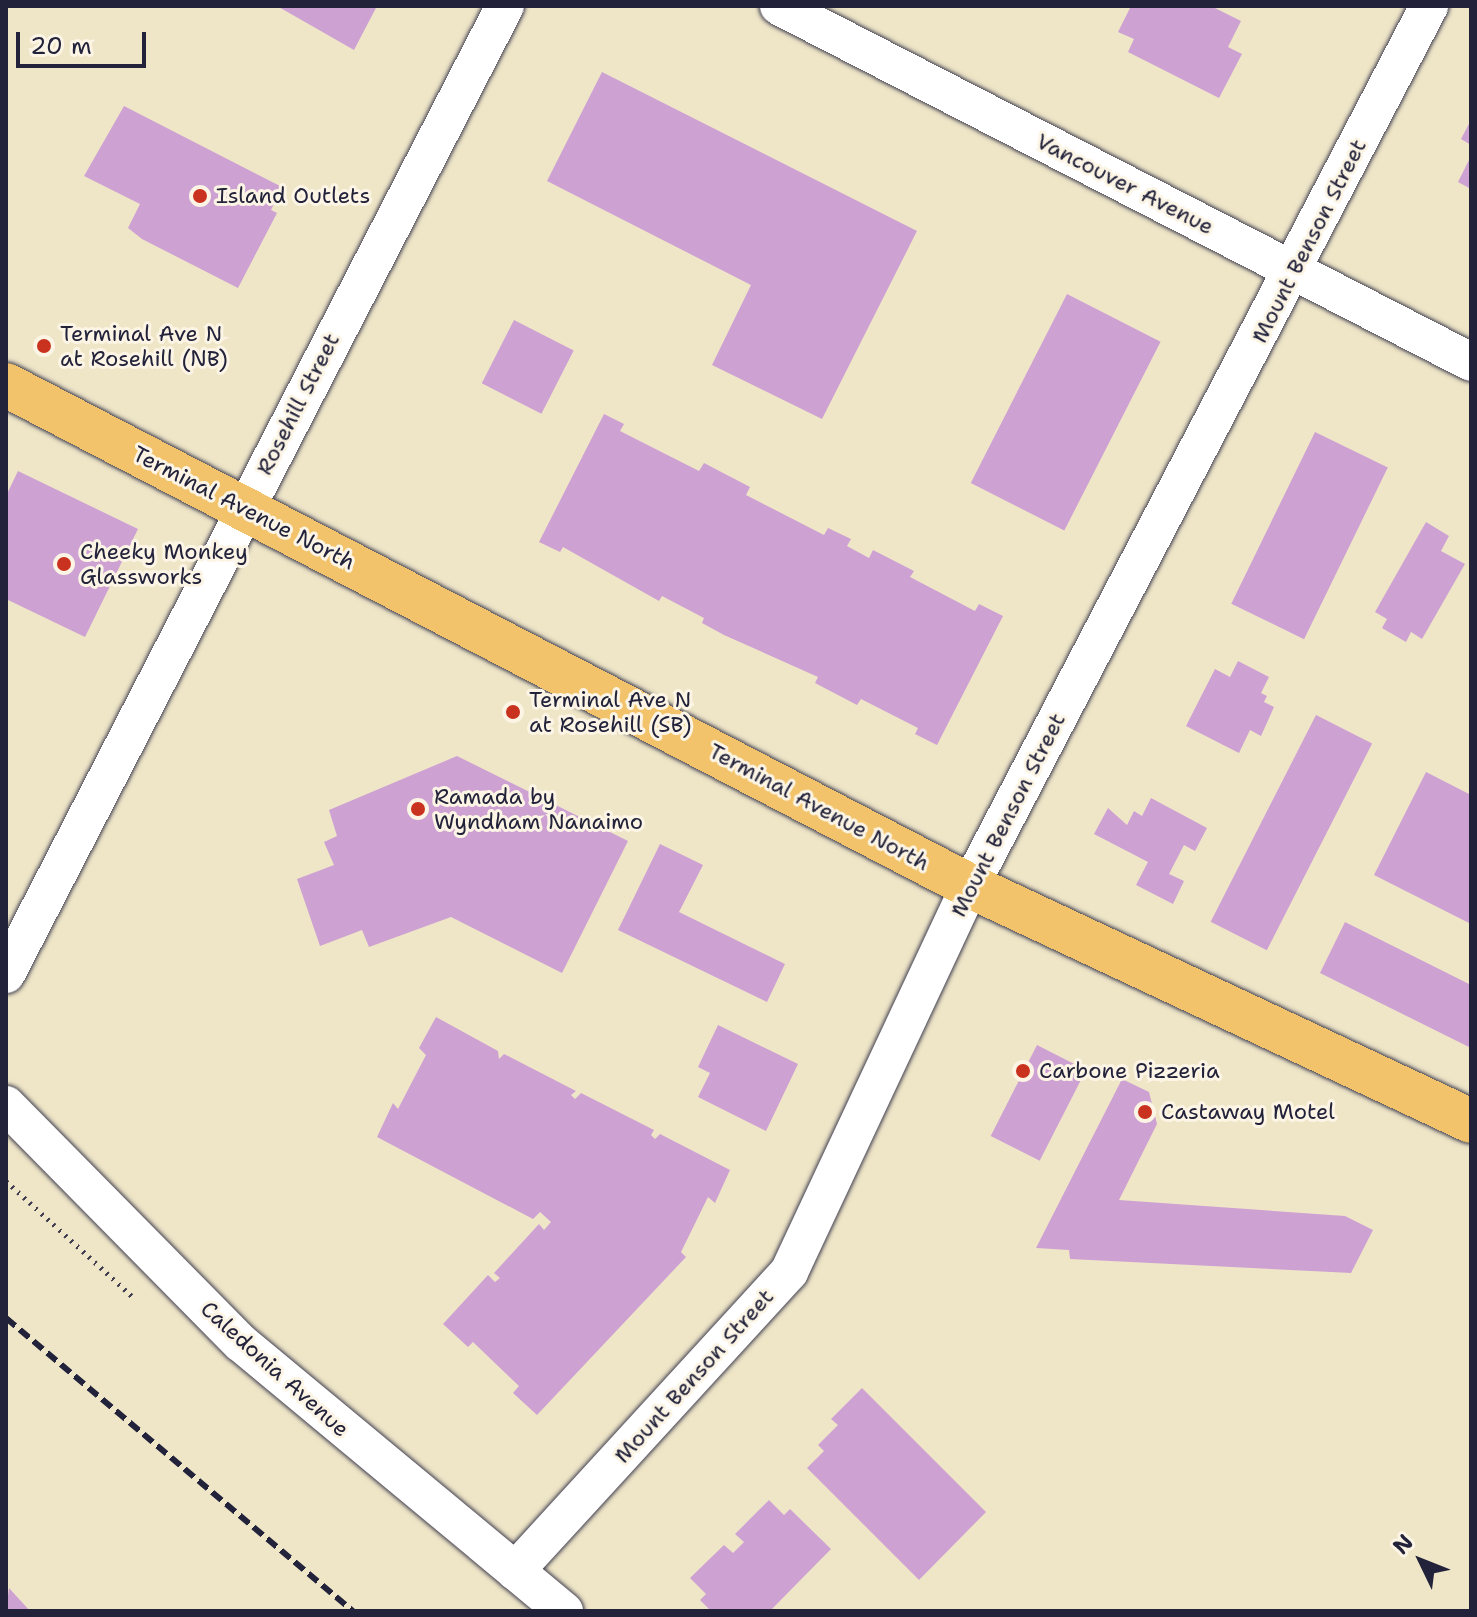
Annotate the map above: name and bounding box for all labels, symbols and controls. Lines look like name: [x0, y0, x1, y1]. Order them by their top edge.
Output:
scale bar: [20, 16, 150, 66]
text: 20 m: [30, 30, 92, 62]
street label: Vancouver Avenue: [1032, 128, 1218, 240]
street label: Mount Benson Street: [1246, 135, 1372, 347]
place label: Island Outlets: [216, 183, 370, 209]
marker: Island Outlets: [191, 187, 209, 205]
place label: Terminal Ave N at Rosehill (NB): [60, 320, 228, 372]
street label: Rosehill Street: [251, 329, 345, 479]
marker: Terminal Ave N at Rosehill (NB): [35, 337, 53, 355]
street label: Terminal Avenue North: [128, 440, 360, 576]
place label: Cheeky Monkey Glassworks: [80, 538, 248, 590]
marker: Cheeky Monkey Glassworks: [55, 555, 73, 573]
place label: Terminal Ave N at Rosehill (SB): [529, 686, 691, 738]
marker: Terminal Ave N at Rosehill (SB): [504, 703, 522, 721]
street label: Mount Benson Street: [945, 709, 1071, 921]
street label: Terminal Avenue North: [704, 738, 934, 876]
place label: Ramada by Wyndham Nanaimo: [434, 783, 643, 834]
marker: Ramada by Wyndham Nanaimo: [409, 800, 427, 818]
place label: Carbone Pizzeria: [1039, 1058, 1220, 1084]
marker: Carbone Pizzeria: [1014, 1062, 1032, 1080]
place label: Castaway Motel: [1161, 1099, 1335, 1125]
marker: Castaway Motel: [1136, 1103, 1154, 1121]
street label: Mount Benson Street: [609, 1284, 779, 1468]
street label: Caledonia Avenue: [195, 1296, 355, 1442]
north arrow: [1381, 1521, 1461, 1601]
text: N: [1387, 1528, 1420, 1561]

